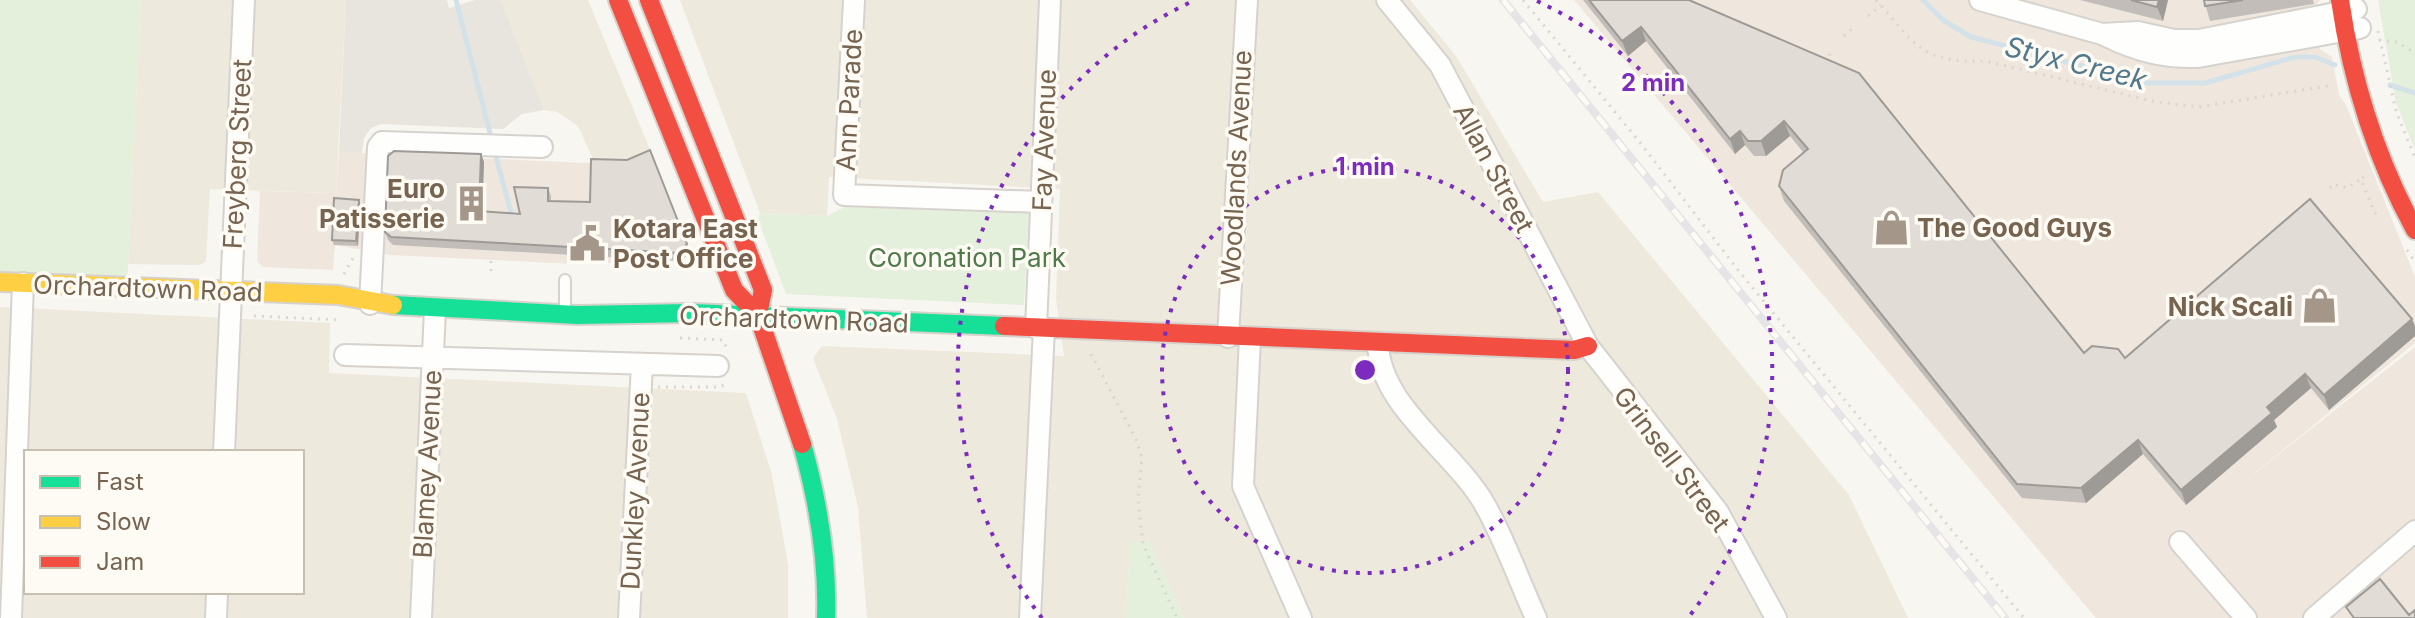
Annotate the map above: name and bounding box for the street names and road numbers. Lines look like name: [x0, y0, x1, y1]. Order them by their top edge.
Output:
street label: Ann Parade: [830, 28, 868, 172]
street label: Woodlands Avenue: [1214, 49, 1258, 287]
street label: Freyberg Street: [217, 58, 257, 250]
street label: Fay Avenue: [1026, 68, 1062, 212]
street label: Allan Street: [1447, 98, 1541, 238]
street label: Orchardtown Road: [33, 269, 263, 307]
street label: Orchardtown Road: [679, 300, 909, 338]
street label: Blamey Avenue: [407, 369, 447, 559]
street label: Grinsell Street: [1607, 380, 1737, 538]
street label: Dunkley Avenue: [614, 391, 656, 591]

